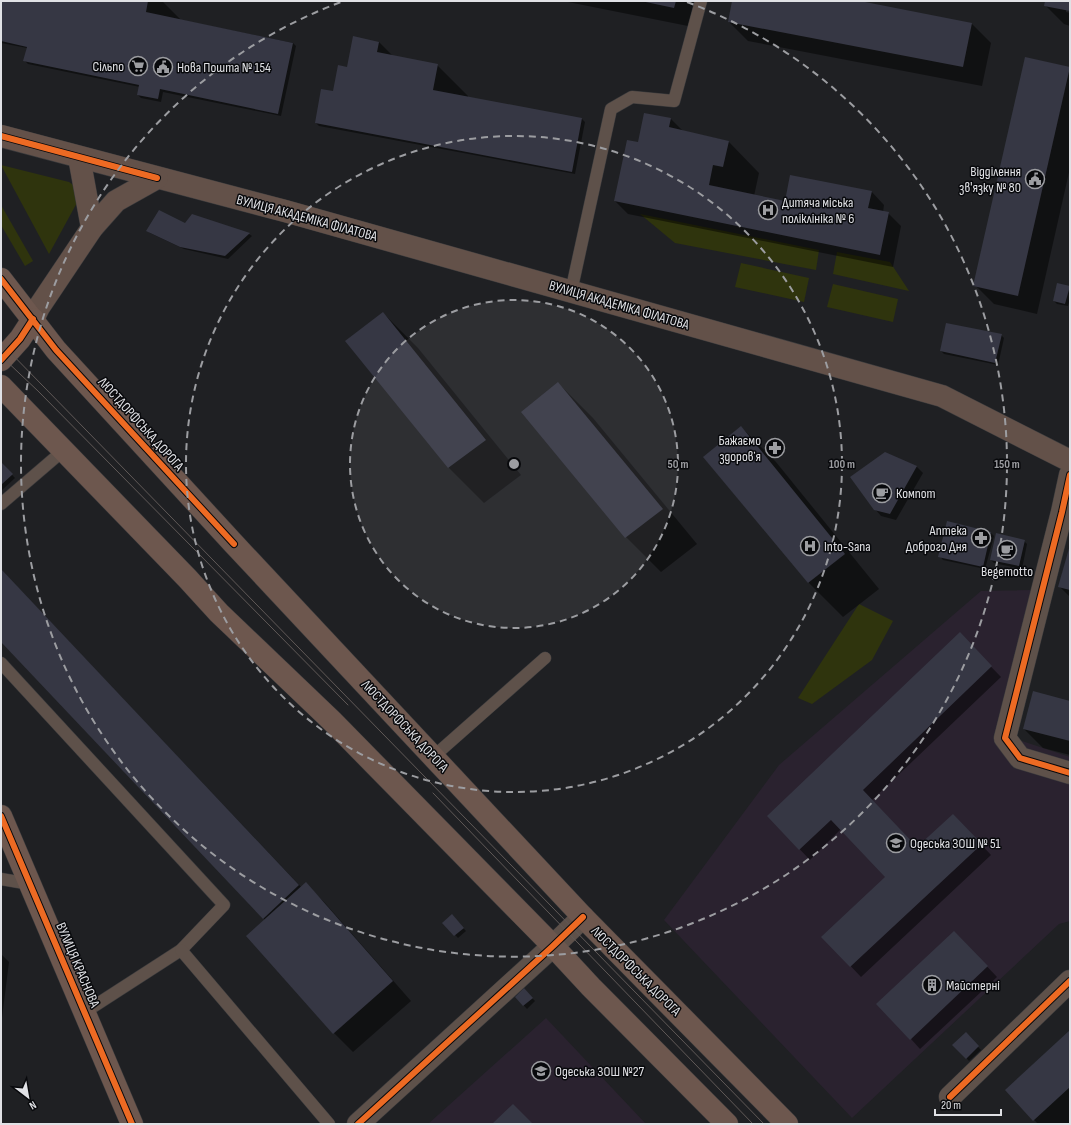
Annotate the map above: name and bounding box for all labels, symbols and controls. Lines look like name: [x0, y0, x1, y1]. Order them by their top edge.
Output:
supermarket icon: Сільпо: [127, 55, 149, 77]
public building icon: Нова Пошта № 154: [152, 56, 174, 78]
place label: Сільпо: [92, 58, 124, 75]
place label: Нова Пошта № 154: [177, 59, 271, 76]
place label: Відділення зв'язку № 80: [959, 163, 1021, 196]
public building icon: Відділення зв'язку № 80: [1024, 168, 1046, 190]
street label: ВУЛИЦЯ АКАДЕМІКА ФІЛАТОВА: [235, 191, 380, 245]
place label: Дитяча міська поліклініка № 6: [782, 194, 854, 227]
hospital icon: Дитяча міська поліклініка № 6: [757, 199, 779, 221]
street label: ВУЛИЦЯ АКАДЕМІКА ФІЛАТОВА: [547, 277, 692, 333]
street label: ЛЮСТДОРФСЬКА ДОРОГА: [94, 373, 188, 475]
place label: Бажаємо здоровʼя: [718, 432, 761, 465]
pharmacy icon: Бажаємо здоровʼя: [764, 437, 786, 459]
centre of rings: [507, 457, 521, 471]
text: 50 m: [668, 457, 688, 472]
text: 100 m: [829, 457, 855, 472]
text: 150 m: [994, 457, 1020, 472]
cafe icon: Компот: [871, 482, 893, 504]
place label: Компот: [896, 485, 936, 502]
place label: Аптека Доброго Дня: [906, 522, 967, 555]
pharmacy icon: Аптека Доброго Дня: [970, 527, 992, 549]
hospital icon: Into-Sana: [799, 535, 821, 557]
place label: Into-Sana: [824, 538, 871, 555]
cafe icon: Begemotto: [996, 539, 1018, 561]
place label: Begemotto: [981, 563, 1033, 580]
street label: ЛЮСТДОРФСЬКА ДОРОГА: [357, 676, 453, 776]
school or university icon: Одеська ЗОШ № 51: [885, 832, 907, 854]
place label: Одеська ЗОШ № 51: [910, 835, 1001, 852]
street label: ВУЛИЦЯ КРАСНОВА: [52, 920, 104, 1011]
street label: ЛЮСТДОРФСЬКА ДОРОГА: [587, 922, 685, 1020]
building icon: Майстерні: [921, 974, 943, 996]
place label: Майстерні: [946, 977, 1000, 994]
school or university icon: Одеська ЗОШ №27: [530, 1060, 552, 1082]
place label: Одеська ЗОШ №27: [555, 1063, 644, 1080]
north arrow: [8, 1077, 48, 1117]
scale bar: [935, 1091, 1001, 1117]
text: N: [27, 1098, 39, 1112]
text: 20 m: [941, 1098, 961, 1113]

